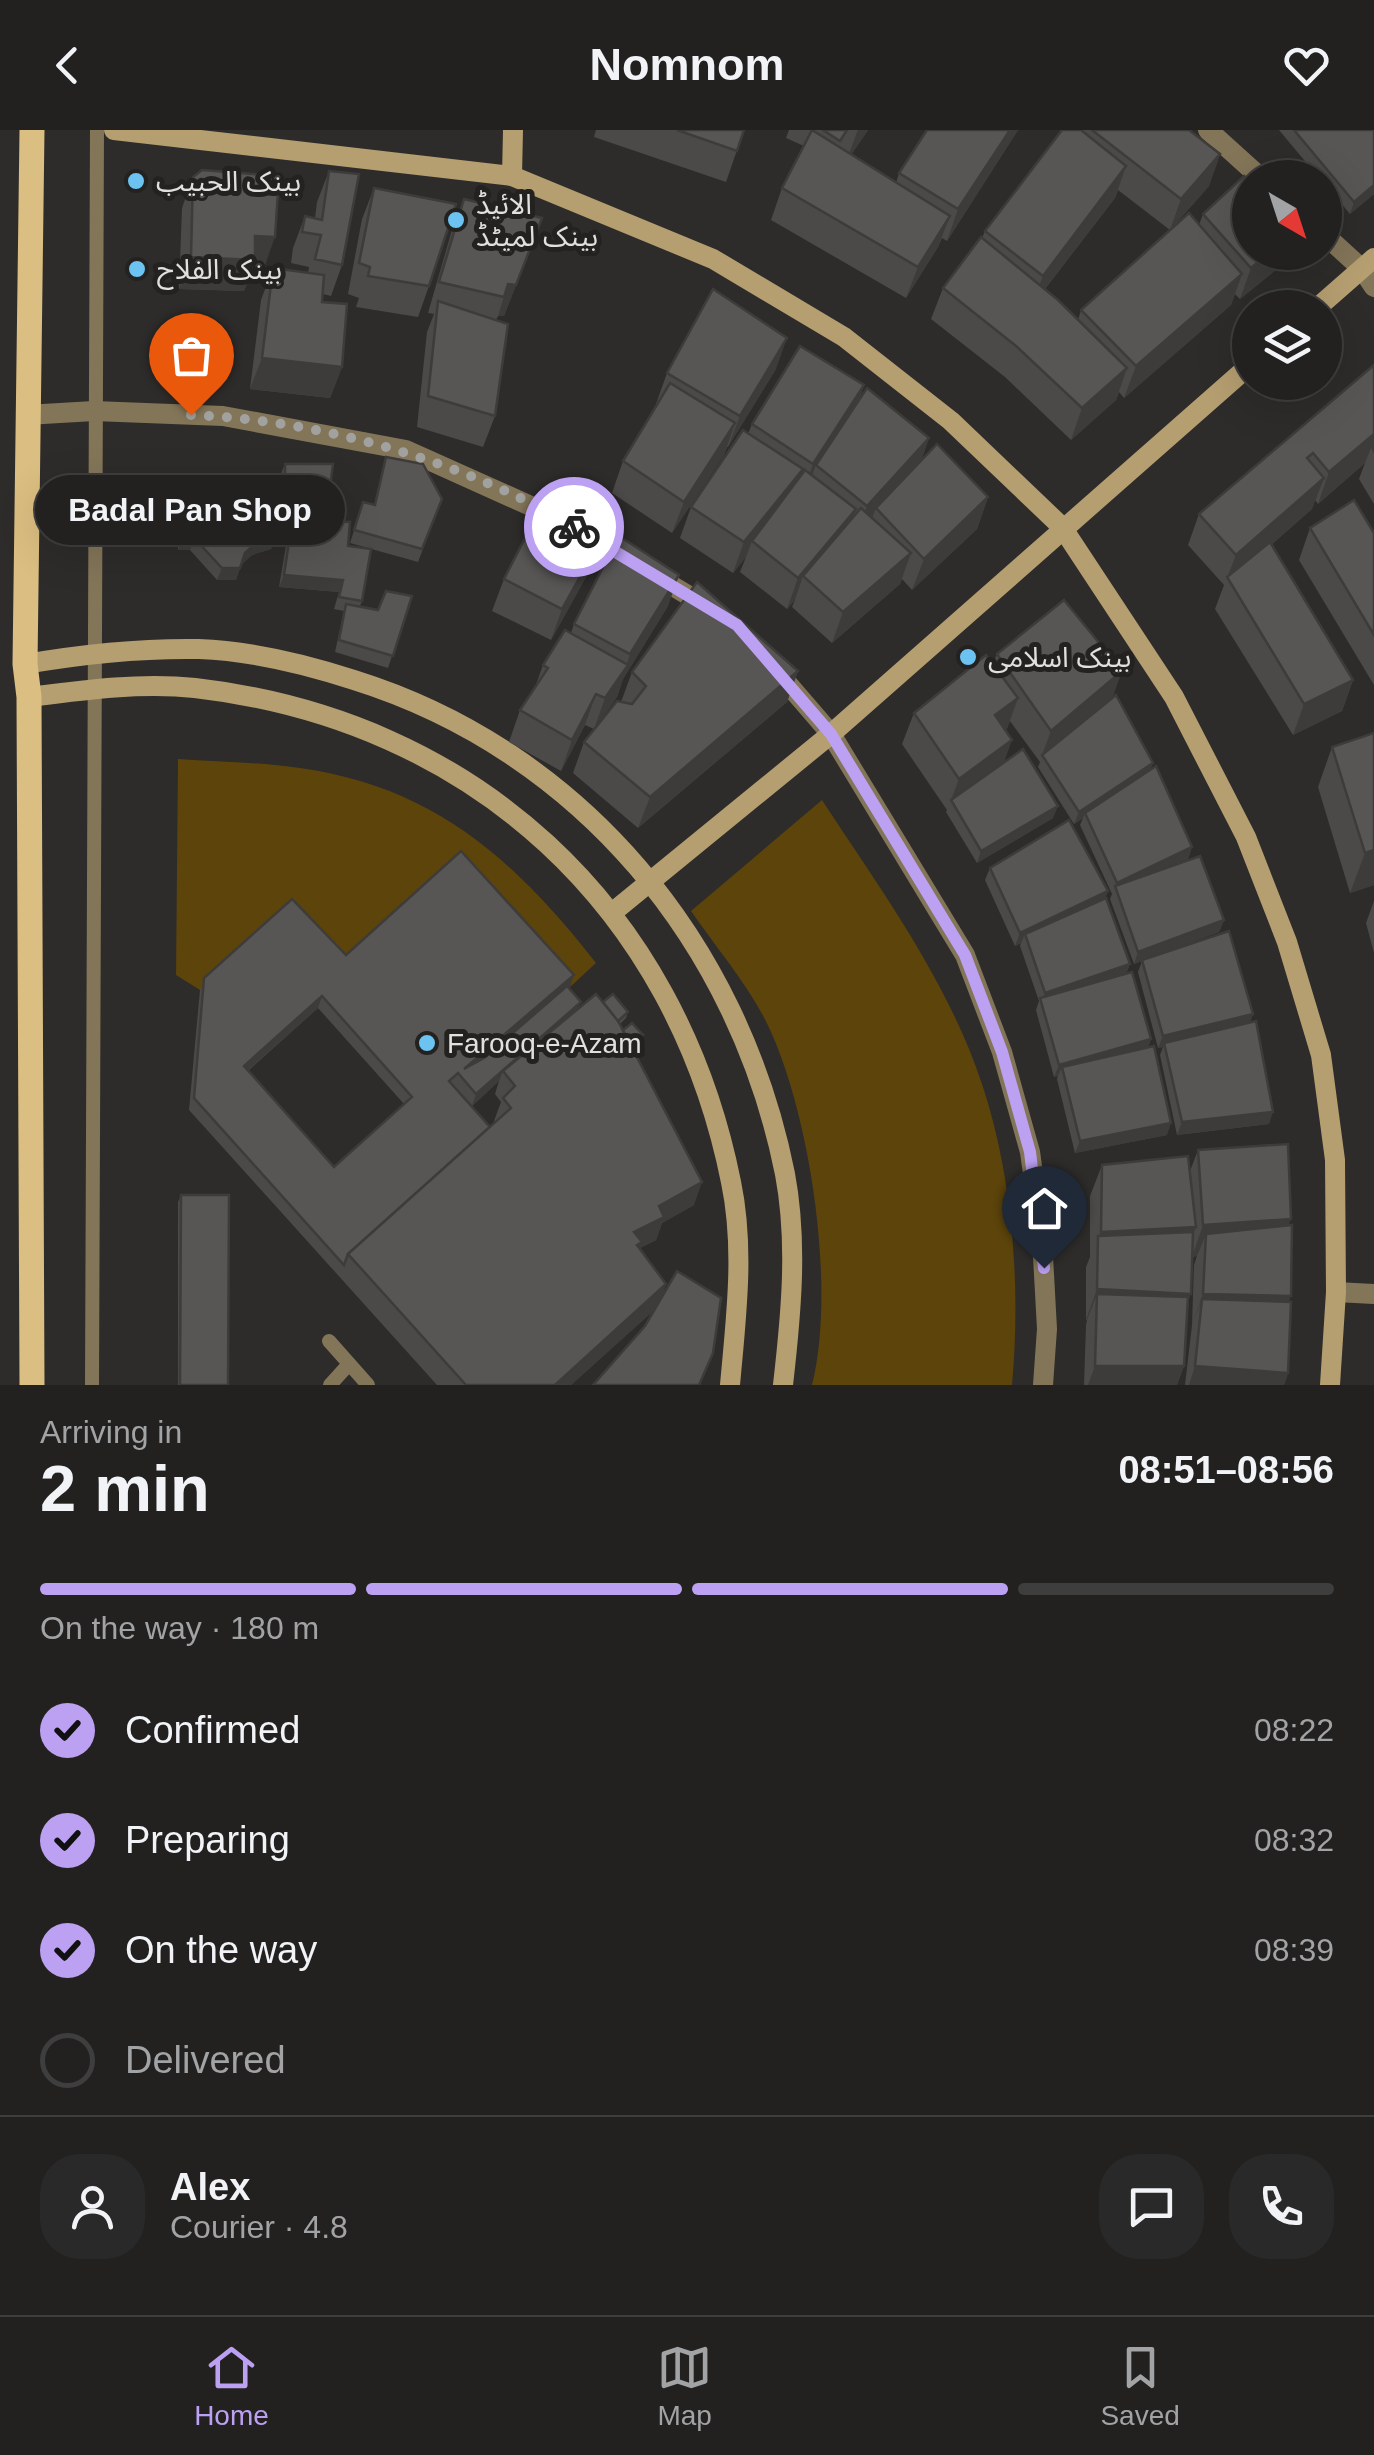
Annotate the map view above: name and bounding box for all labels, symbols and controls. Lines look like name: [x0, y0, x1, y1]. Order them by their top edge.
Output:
icon: back: [40, 38, 95, 93]
icon: heart: [1279, 38, 1334, 93]
text: Nomnom: [590, 39, 785, 90]
north arrow: [1232, 160, 1342, 270]
map controls: [1232, 160, 1342, 400]
place label: بينک الحبيب: [156, 166, 301, 197]
marker: بينک الحبيب: [125, 170, 147, 192]
place label: الائیڈ بینک لمیٹڈ: [476, 189, 598, 252]
marker: الائیڈ بینک لمیٹڈ: [445, 209, 467, 231]
place label: بینک الفلاح: [157, 254, 282, 290]
marker: بینک الفلاح: [126, 258, 148, 280]
button: layers: [1232, 290, 1342, 400]
pin: [149, 313, 234, 416]
icon: bag: [164, 328, 219, 383]
callout: Badal Pan Shop: [36, 475, 346, 545]
courier: [524, 477, 624, 577]
text: Badal Pan Shop: [68, 492, 312, 528]
icon: bike: [547, 500, 602, 555]
place label: بینک اسلامی: [988, 642, 1131, 674]
marker: بینک اسلامی: [957, 646, 979, 668]
place label: Farooq-e-Azam: [447, 1028, 642, 1059]
marker: Farooq-e-Azam: [416, 1032, 438, 1054]
pin: [1002, 1166, 1087, 1269]
icon: home: [1017, 1181, 1072, 1236]
text: Arriving in: [40, 1414, 182, 1450]
text: 08:51–08:56: [1118, 1449, 1334, 1491]
text: 2 min: [40, 1452, 210, 1525]
text: On the way · 180 m: [40, 1610, 319, 1646]
icon: check: [40, 1703, 95, 1758]
text: Confirmed: [125, 1709, 300, 1751]
text: 08:22: [1254, 1712, 1334, 1748]
icon: check: [40, 1813, 95, 1868]
text: Preparing: [125, 1819, 290, 1861]
text: 08:32: [1254, 1822, 1334, 1858]
icon: check: [40, 1923, 95, 1978]
text: On the way: [125, 1929, 317, 1971]
text: 08:39: [1254, 1932, 1334, 1968]
text: Delivered: [125, 2039, 286, 2081]
button: person: [40, 2154, 145, 2259]
button: chat: [1099, 2154, 1204, 2259]
button: phone: [1229, 2154, 1334, 2259]
text: Alex: [170, 2166, 250, 2208]
text: Courier · 4.8: [170, 2209, 348, 2245]
tab: Home: [194, 2340, 269, 2432]
tab: Map: [657, 2340, 712, 2432]
tab: Saved: [1100, 2340, 1180, 2432]

